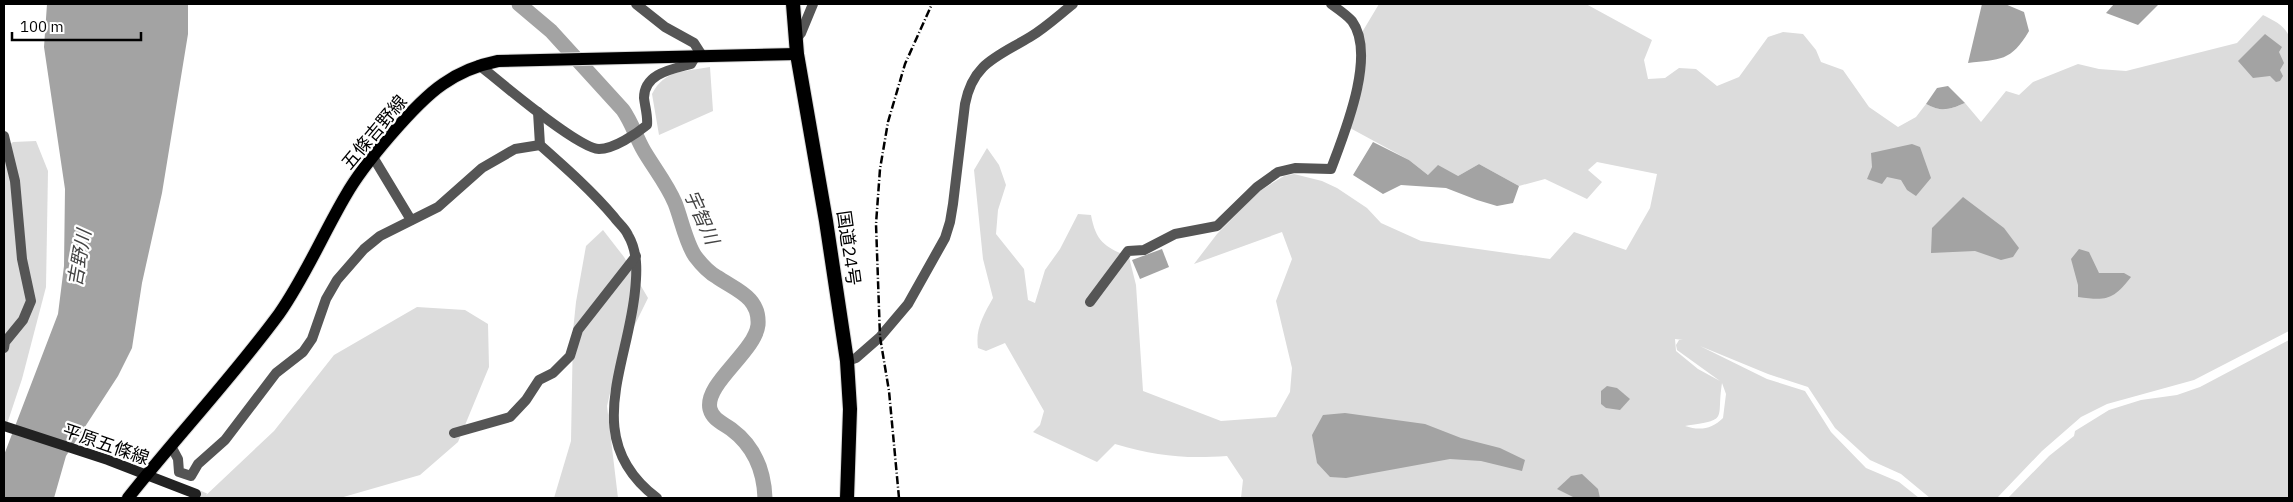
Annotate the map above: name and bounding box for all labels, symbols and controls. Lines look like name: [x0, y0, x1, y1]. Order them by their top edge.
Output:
scale bar: [12, 10, 141, 42]
text: 100 m: [20, 17, 64, 36]
street label: 五條吉野線: [336, 90, 412, 174]
water label: 宇智川: [679, 186, 725, 250]
street label: 国道24号: [832, 209, 866, 287]
water label: 吉野川: [62, 226, 96, 288]
street label: 平原五條線: [60, 418, 152, 470]

